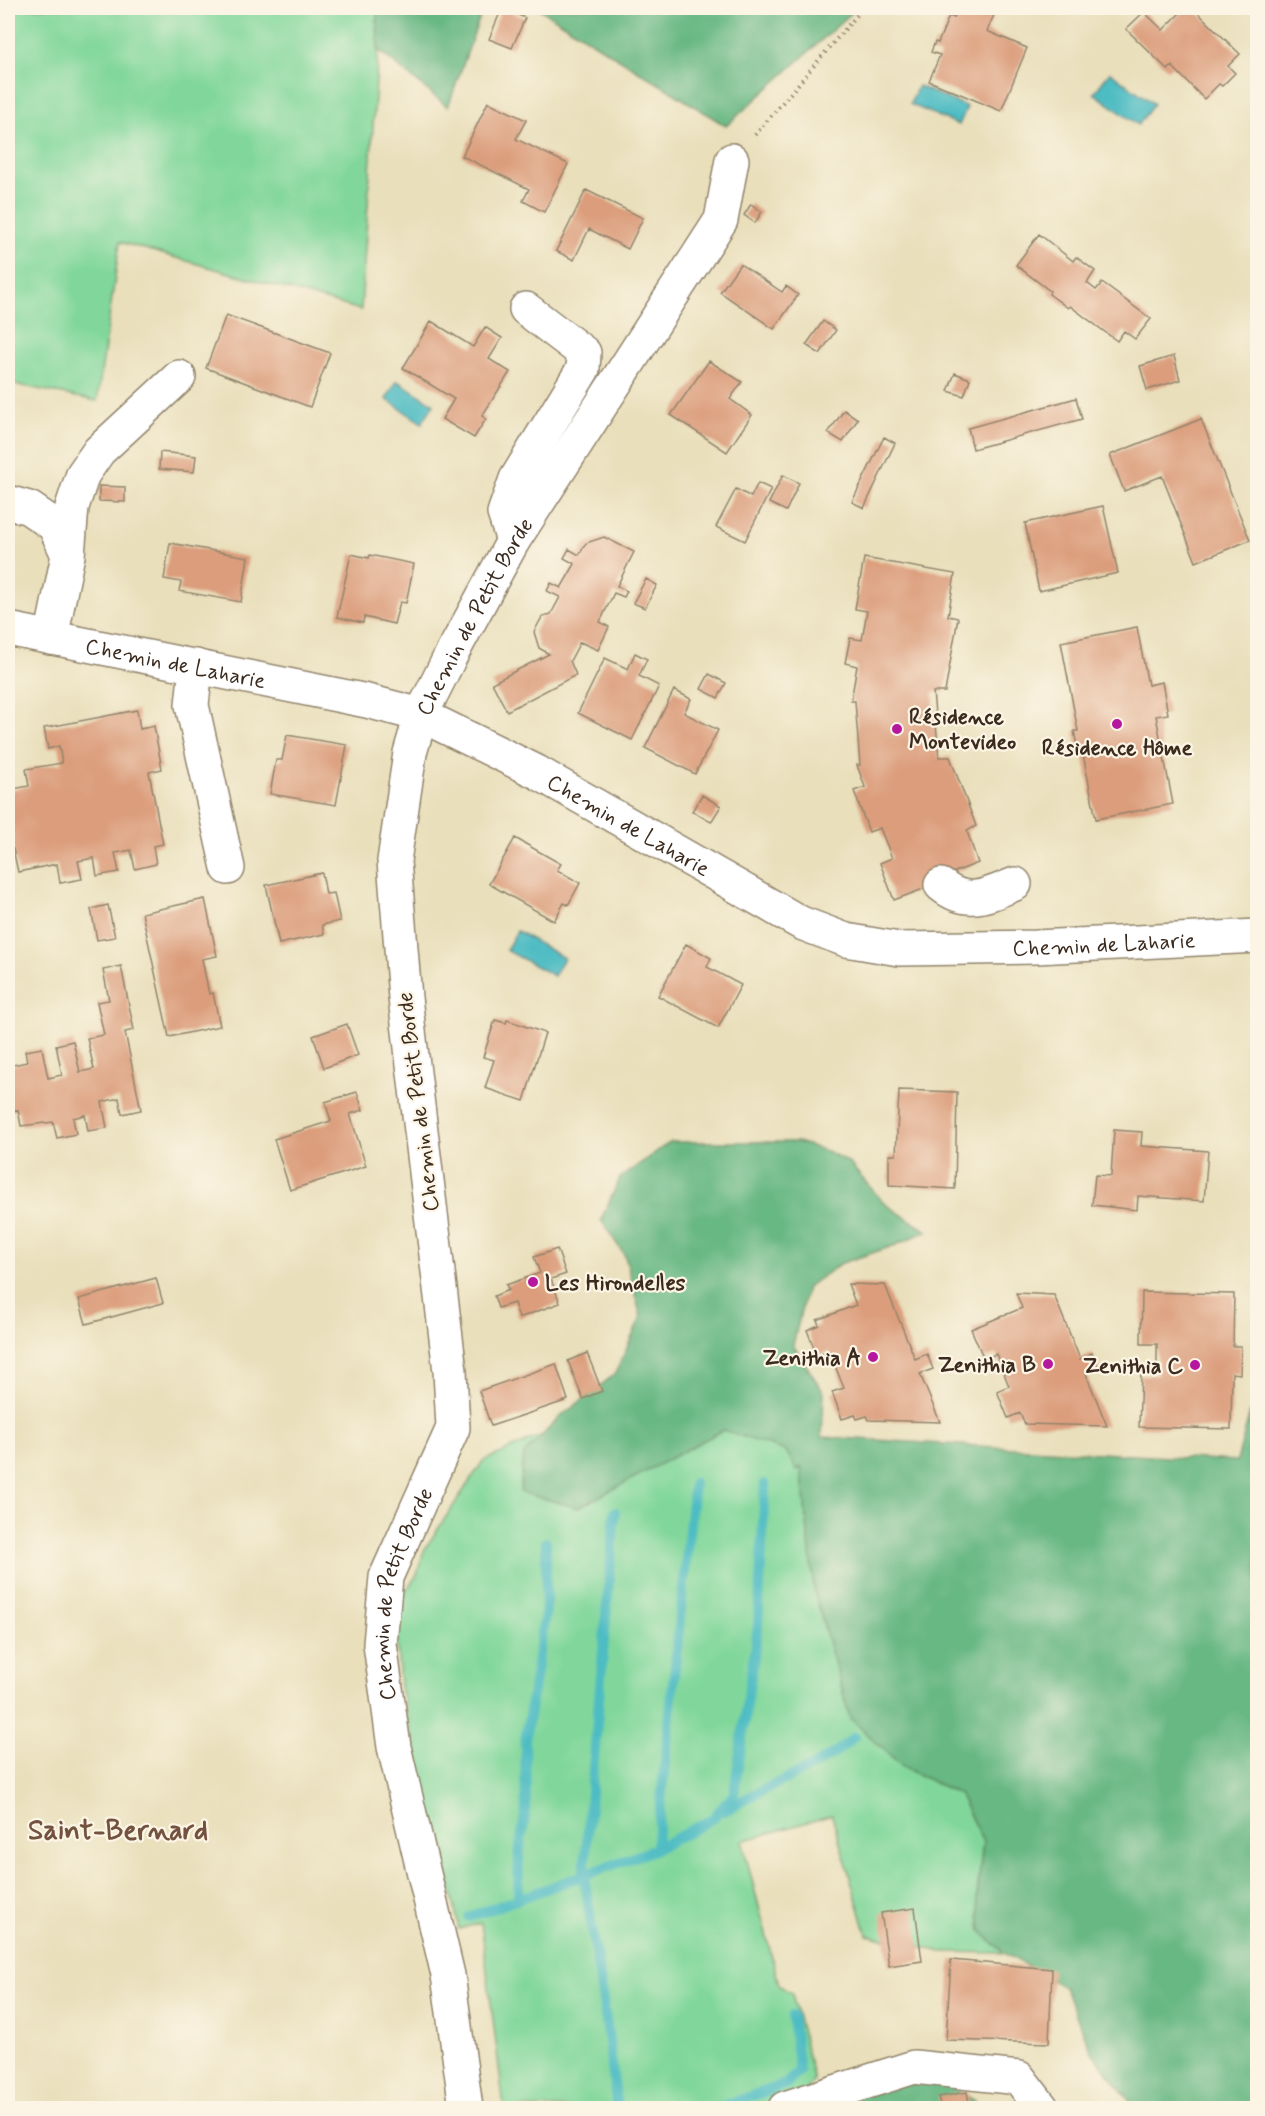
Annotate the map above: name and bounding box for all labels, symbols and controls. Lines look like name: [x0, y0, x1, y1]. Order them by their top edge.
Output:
street label: Chemin de Petit Borde: [411, 513, 540, 721]
street label: Chemin de Laharie: [83, 633, 268, 696]
place label: Résidence Montevideo: [909, 704, 1016, 757]
marker: Résidence Hôme: [1110, 717, 1124, 731]
marker: Résidence Montevideo: [890, 722, 904, 736]
place label: Résidence Hôme: [1042, 735, 1192, 763]
street label: Chemin de Laharie: [541, 769, 714, 884]
street label: Chemin de Laharie: [1012, 927, 1196, 963]
street label: Chemin de Petit Borde: [392, 990, 446, 1213]
place label: Les Hirondelles: [545, 1270, 686, 1298]
marker: Les Hirondelles: [526, 1275, 540, 1289]
place label: Zenithia A: [762, 1345, 861, 1373]
marker: Zenithia A: [866, 1350, 880, 1364]
place label: Zenithia B: [938, 1352, 1036, 1380]
place label: Zenithia C: [1083, 1353, 1183, 1381]
marker: Zenithia B: [1041, 1357, 1055, 1371]
marker: Zenithia C: [1188, 1358, 1202, 1372]
street label: Chemin de Petit Borde: [367, 1484, 440, 1702]
district label: Saint-Bernard: [28, 1813, 208, 1850]

